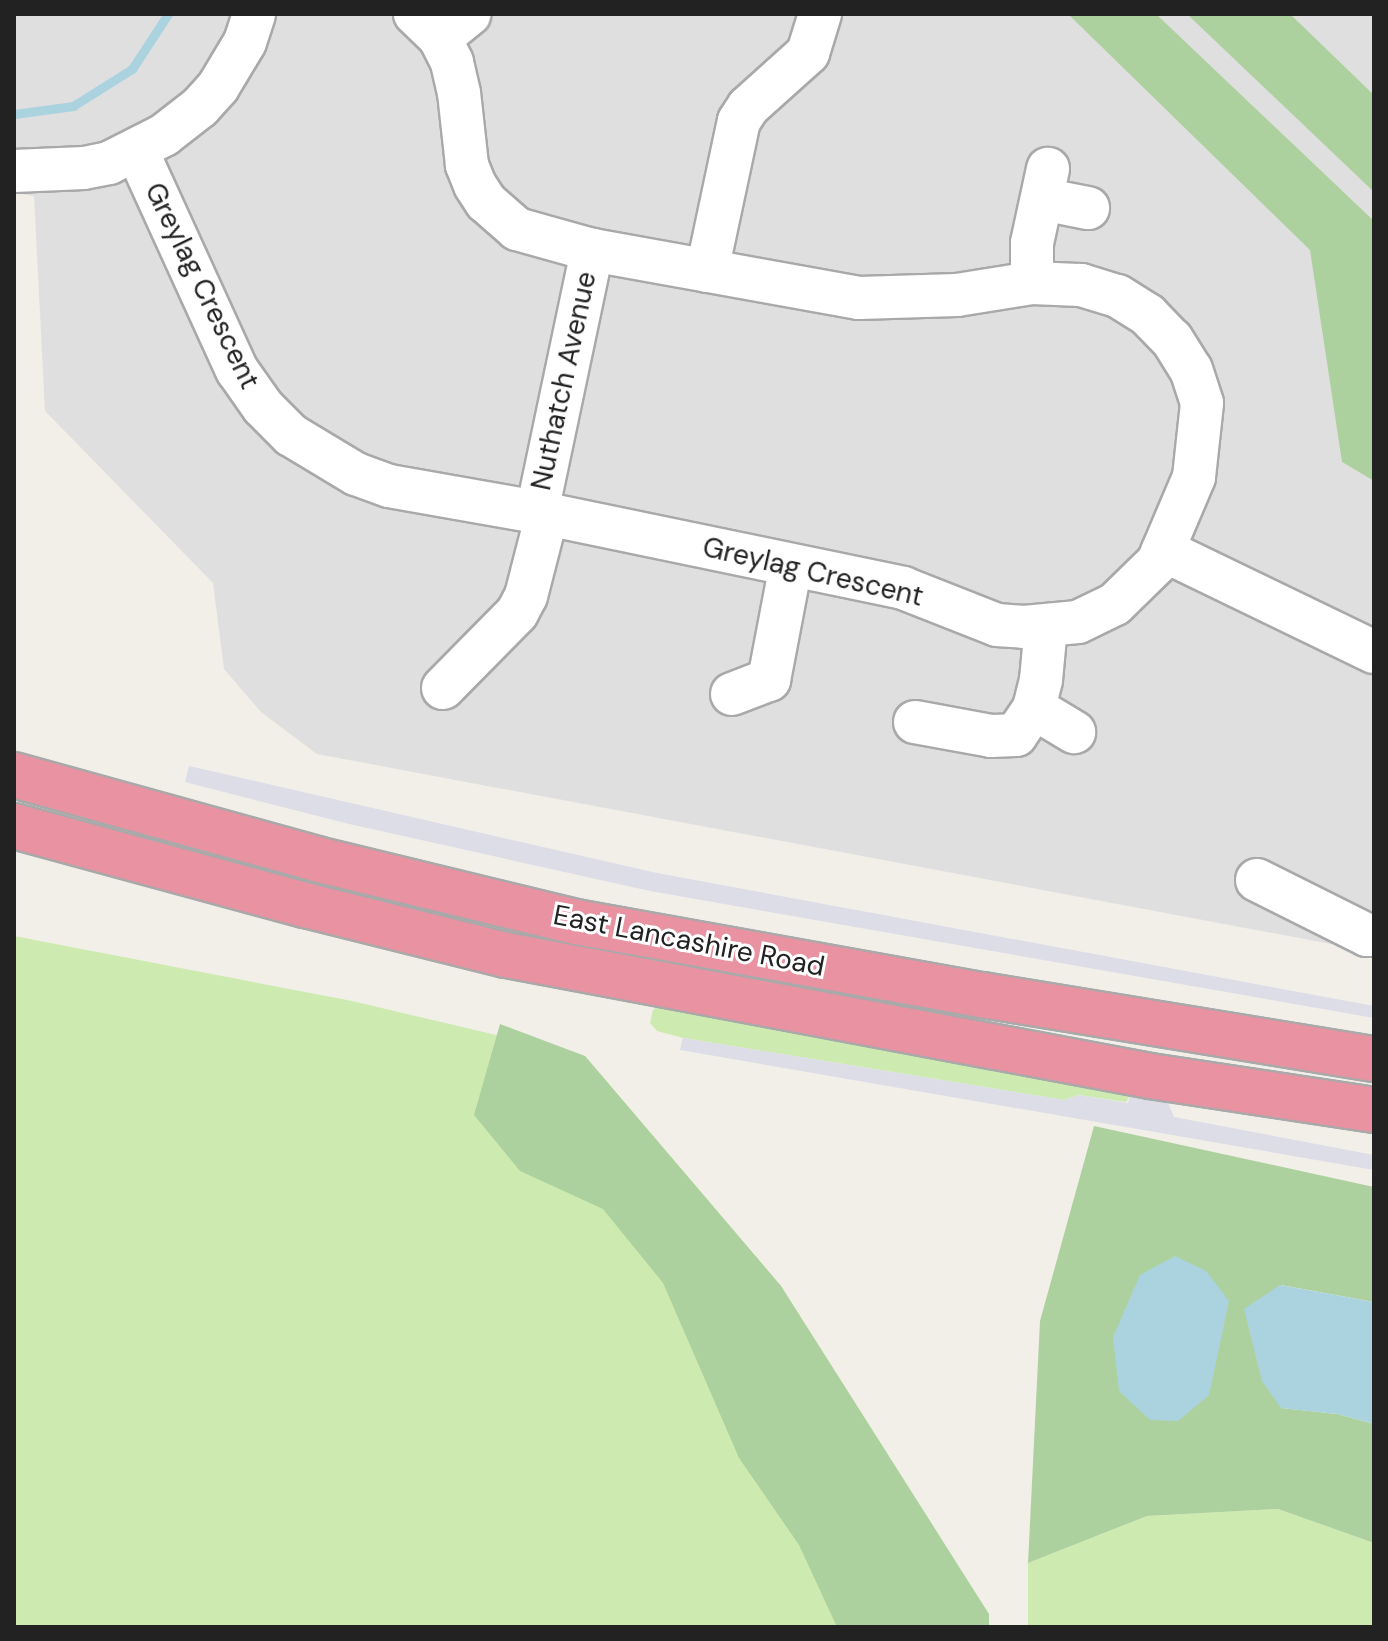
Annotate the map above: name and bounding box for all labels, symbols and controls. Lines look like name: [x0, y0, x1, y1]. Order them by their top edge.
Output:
street label: Greylag Crescent: [138, 177, 266, 395]
street label: Nuthatch Avenue: [524, 269, 604, 493]
street label: Greylag Crescent: [699, 530, 927, 614]
street label: East Lancashire Road: [551, 898, 827, 984]

